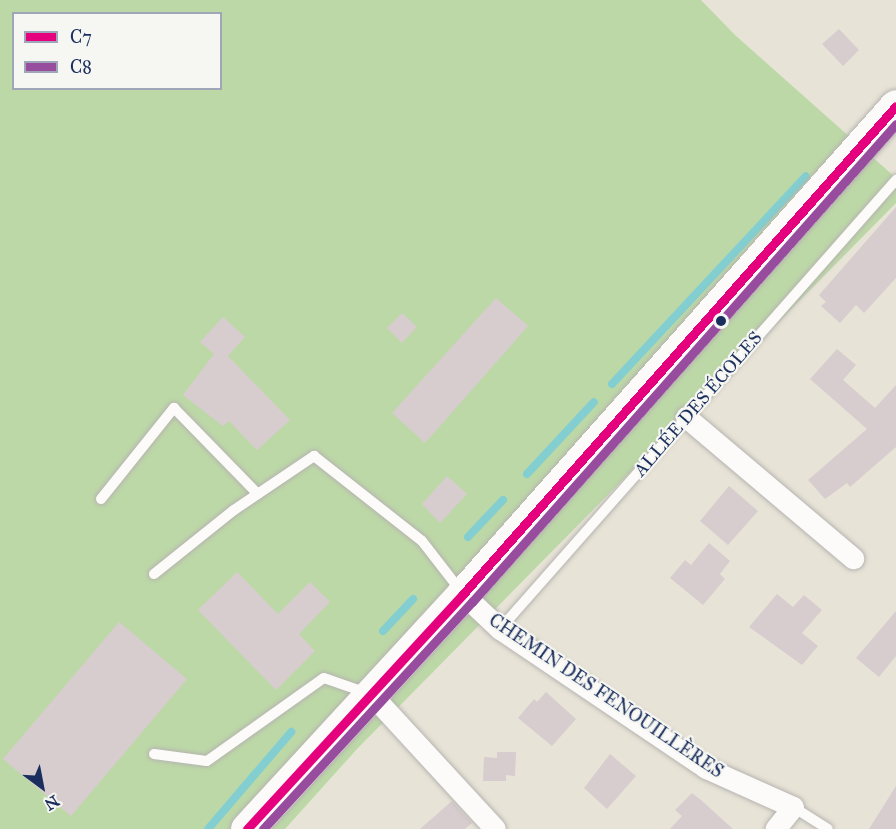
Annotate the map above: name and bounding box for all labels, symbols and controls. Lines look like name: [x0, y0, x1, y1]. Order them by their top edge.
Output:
legend: [12, 12, 222, 90]
text: C7: [70, 26, 92, 48]
text: C8: [70, 56, 92, 78]
unlabelled marker: [715, 315, 727, 327]
street label: ALLÉE DES ÉCOLES: [629, 327, 767, 481]
street label: CHEMIN DES FENOUILLÈRES: [485, 609, 727, 783]
north arrow: [12, 757, 72, 817]
text: N: [41, 791, 63, 814]

